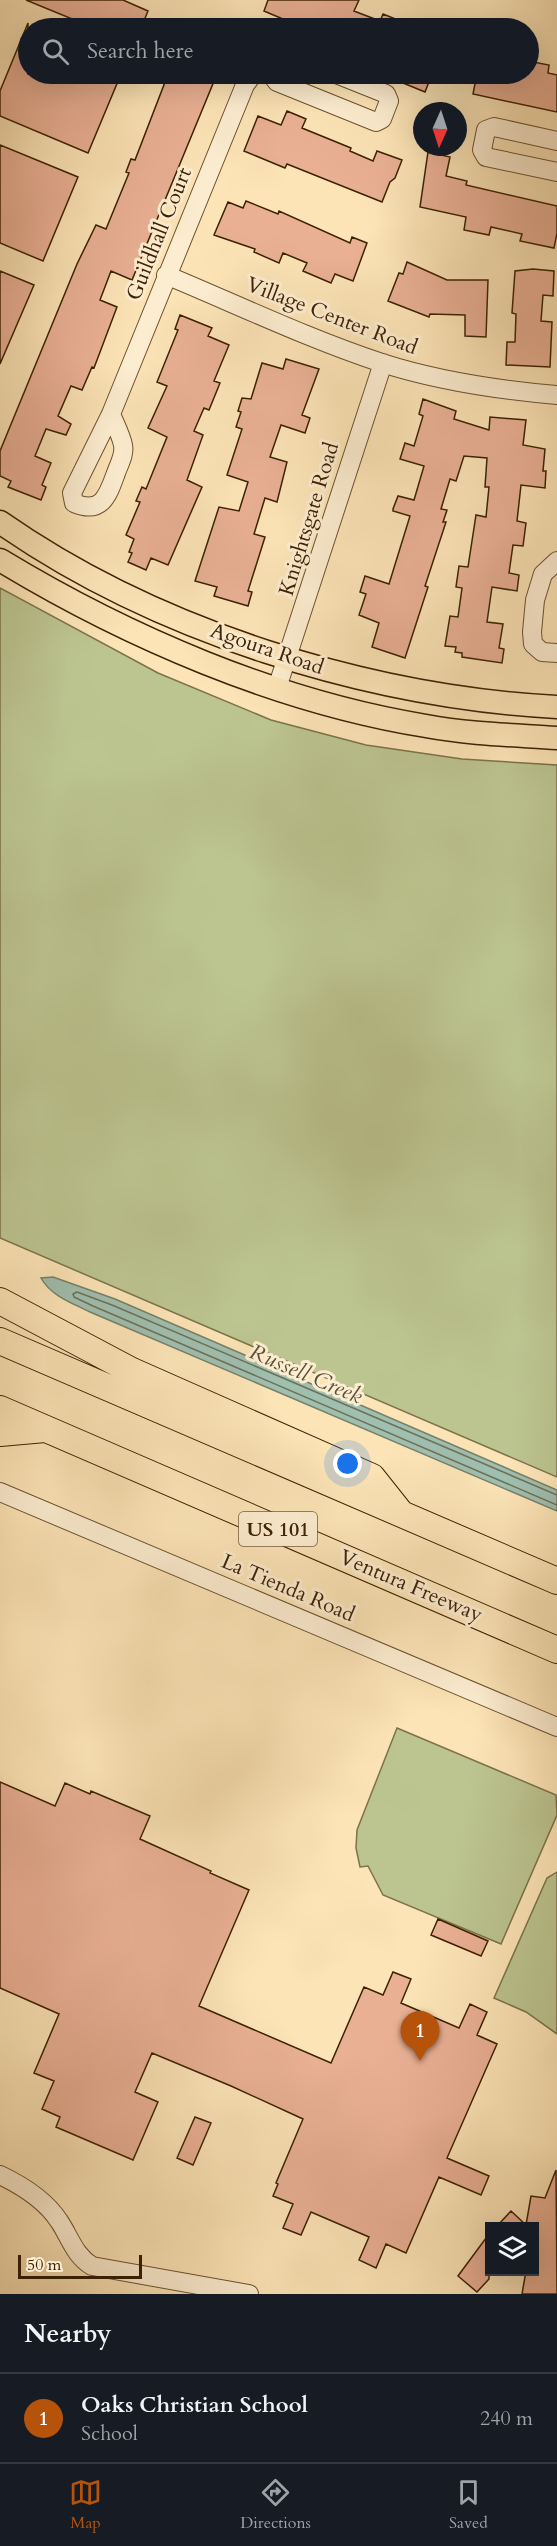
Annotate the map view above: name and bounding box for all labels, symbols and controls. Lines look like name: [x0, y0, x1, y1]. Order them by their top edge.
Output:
search box: [18, 18, 539, 84]
icon: search: [39, 35, 72, 68]
text: Search here: [87, 36, 194, 66]
north arrow: [413, 102, 467, 156]
street label: Guildhall Court: [119, 163, 199, 305]
street label: Village Center Road: [242, 270, 422, 362]
street label: Knightsgate Road: [272, 439, 346, 599]
street label: Agoura Road: [206, 616, 328, 682]
water label: Russell Creek: [245, 1337, 367, 1411]
your location: [333, 1449, 362, 1478]
road number: US 101: [239, 1512, 317, 1546]
street label: Ventura Freeway: [335, 1543, 487, 1629]
street label: La Tienda Road: [217, 1547, 359, 1629]
pin: 1: [400, 2012, 440, 2061]
map controls: [485, 2222, 539, 2276]
button: layers: [485, 2222, 539, 2276]
scale bar: [18, 2252, 142, 2280]
text: 50 m: [27, 2254, 61, 2276]
text: Nearby: [24, 2316, 112, 2351]
text: Oaks Christian School: [81, 2390, 308, 2420]
text: 1: [38, 2405, 49, 2432]
text: 240 m: [480, 2405, 533, 2432]
text: School: [81, 2420, 138, 2447]
tab: Map: [69, 2476, 102, 2534]
tab: Directions: [240, 2476, 311, 2534]
tab: Saved: [449, 2476, 488, 2534]

